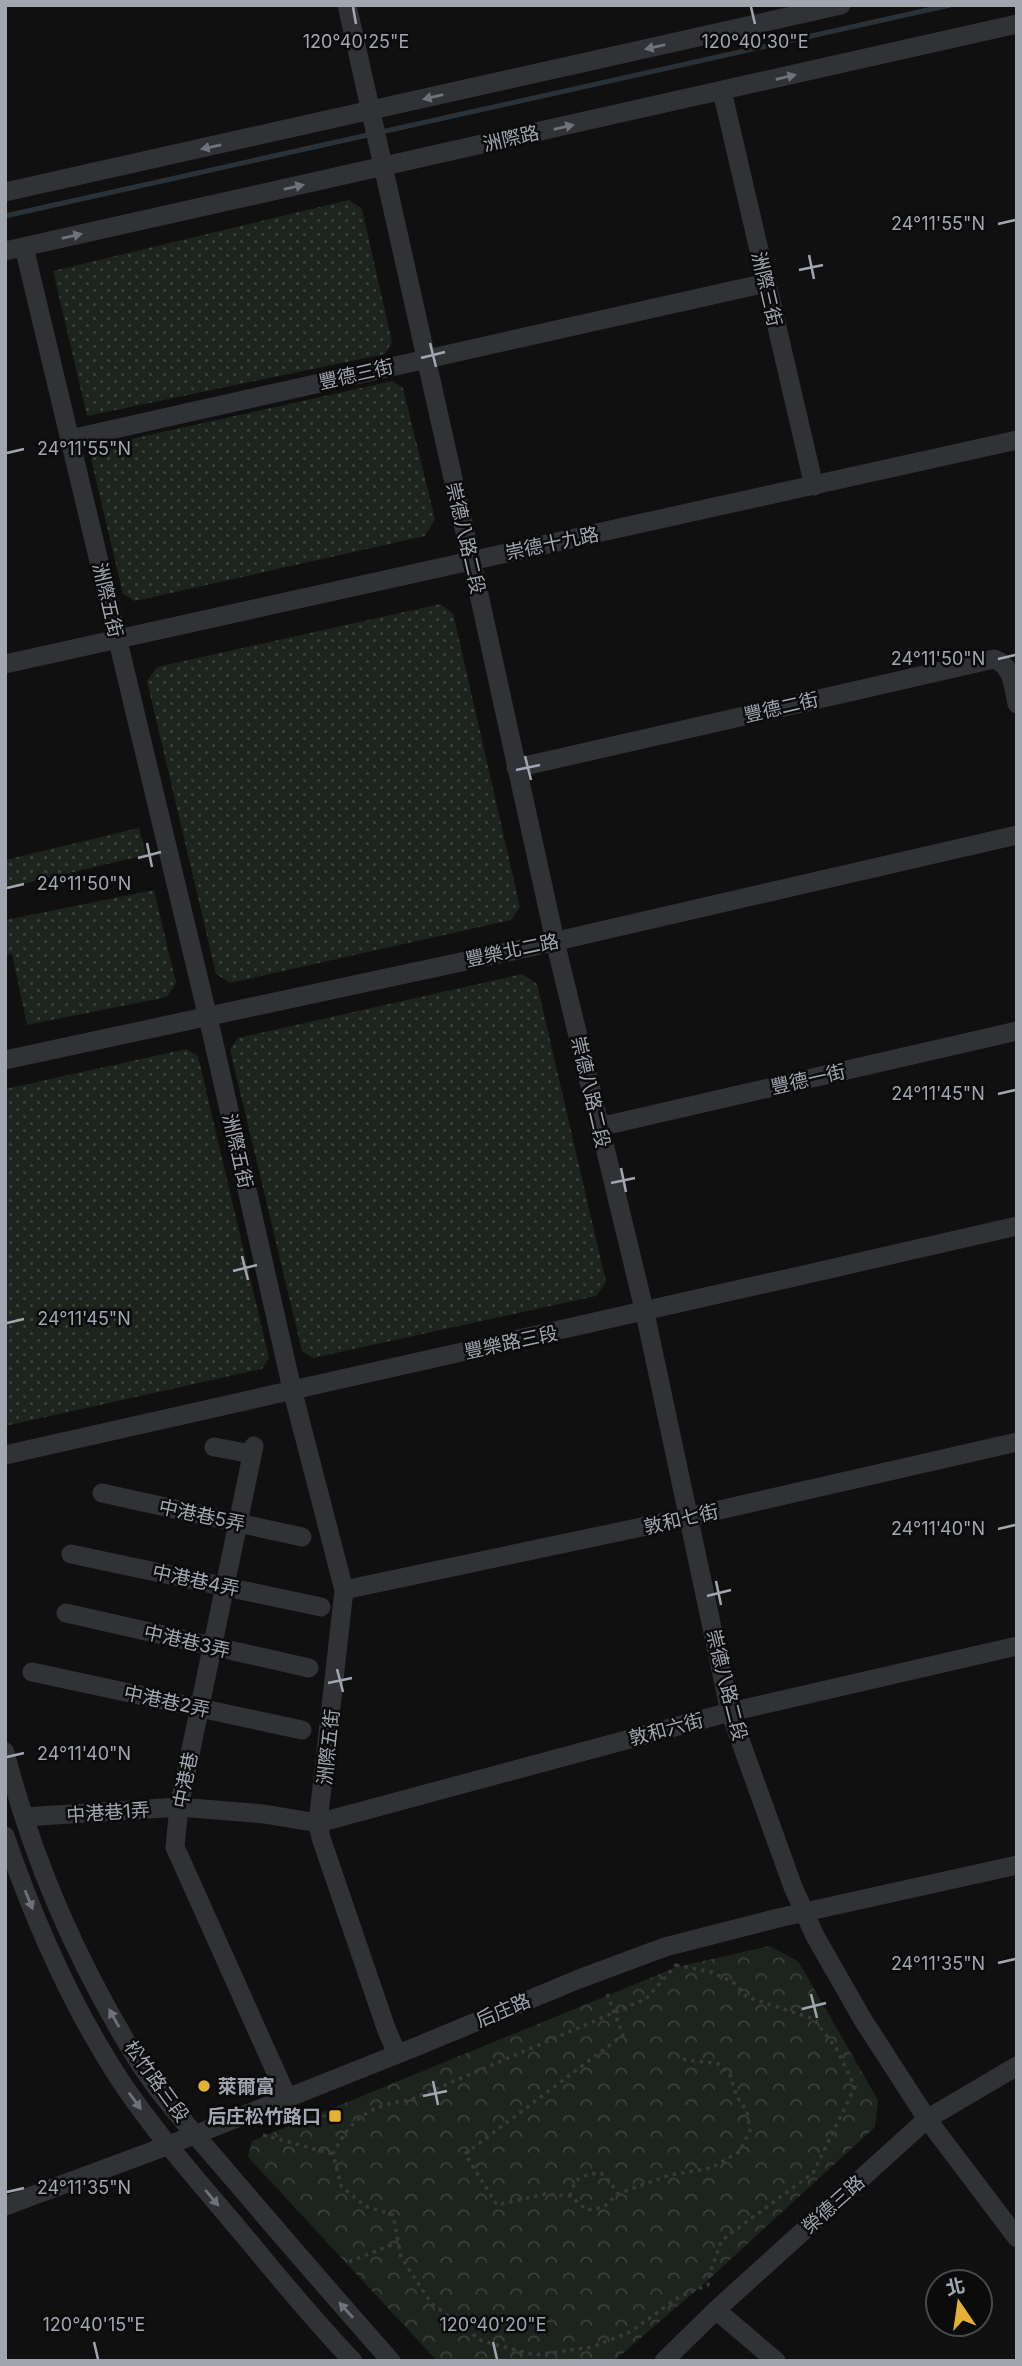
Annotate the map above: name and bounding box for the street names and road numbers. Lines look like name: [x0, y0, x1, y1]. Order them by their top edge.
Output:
street label: 洲際路: [481, 121, 541, 156]
street label: 洲際三街: [747, 249, 786, 329]
street label: 豐德三街: [316, 355, 396, 394]
street label: 崇德八路二段: [441, 480, 490, 596]
street label: 崇德十九路: [503, 522, 601, 565]
street label: 洲際五街: [88, 560, 127, 640]
street label: 豐德二街: [741, 688, 821, 727]
street label: 豐樂北二路: [463, 929, 561, 972]
street label: 崇德八路二段: [566, 1034, 615, 1150]
street label: 豐德一街: [768, 1060, 848, 1099]
street label: 洲際五街: [218, 1111, 257, 1191]
street label: 豐樂路三段: [462, 1321, 560, 1364]
street label: 中港巷5弄: [157, 1495, 247, 1536]
street label: 敦和七街: [641, 1500, 721, 1539]
street label: 中港巷4弄: [150, 1560, 241, 1601]
street label: 中港巷3弄: [142, 1620, 232, 1663]
street label: 崇德八路二段: [702, 1627, 751, 1743]
street label: 中港巷2弄: [122, 1681, 212, 1722]
street label: 洲際五街: [313, 1708, 344, 1786]
street label: 敦和六街: [626, 1709, 706, 1750]
street label: 中港巷: [169, 1750, 202, 1810]
street label: 中港巷1弄: [65, 1798, 151, 1827]
street label: 后庄路: [472, 1989, 534, 2032]
street label: 松竹路三段: [119, 2036, 194, 2126]
street label: 榮德三路: [797, 2170, 869, 2238]

